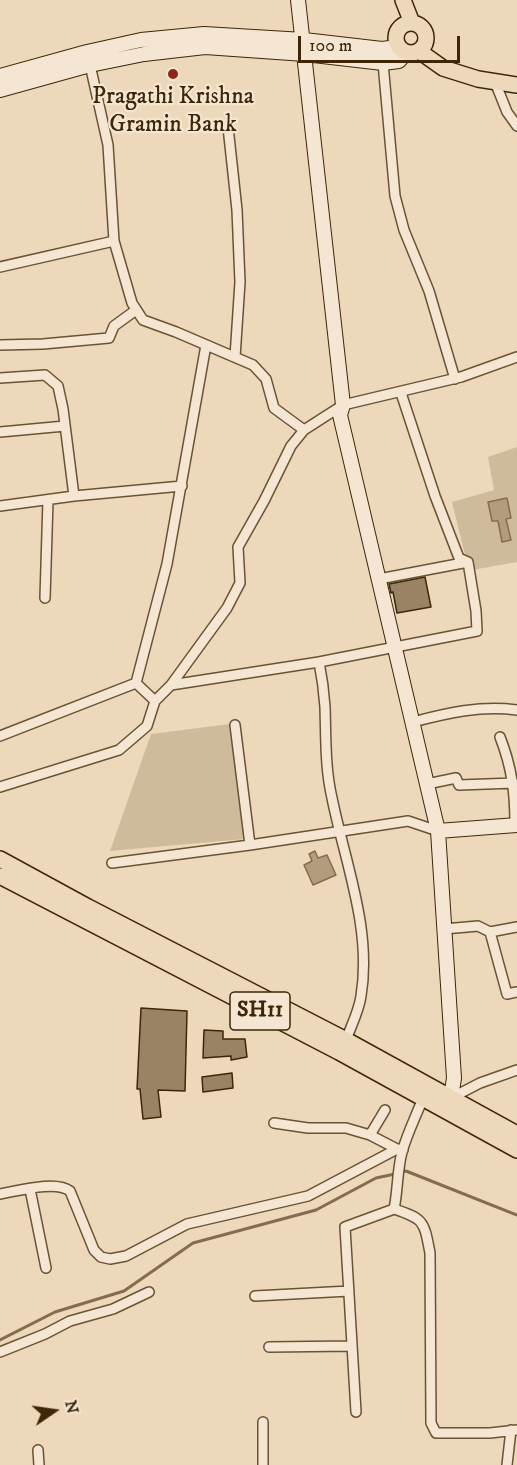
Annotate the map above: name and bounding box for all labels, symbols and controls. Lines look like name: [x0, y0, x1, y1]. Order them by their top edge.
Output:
scale bar: [301, 24, 463, 62]
text: 100 m: [309, 35, 352, 57]
marker: Pragathi Krishna Gramin Bank: [166, 67, 180, 81]
place label: Pragathi Krishna Gramin Bank: [92, 84, 254, 140]
road number: SH11: [230, 992, 290, 1030]
north arrow: [24, 1381, 84, 1441]
text: N: [60, 1398, 83, 1416]

